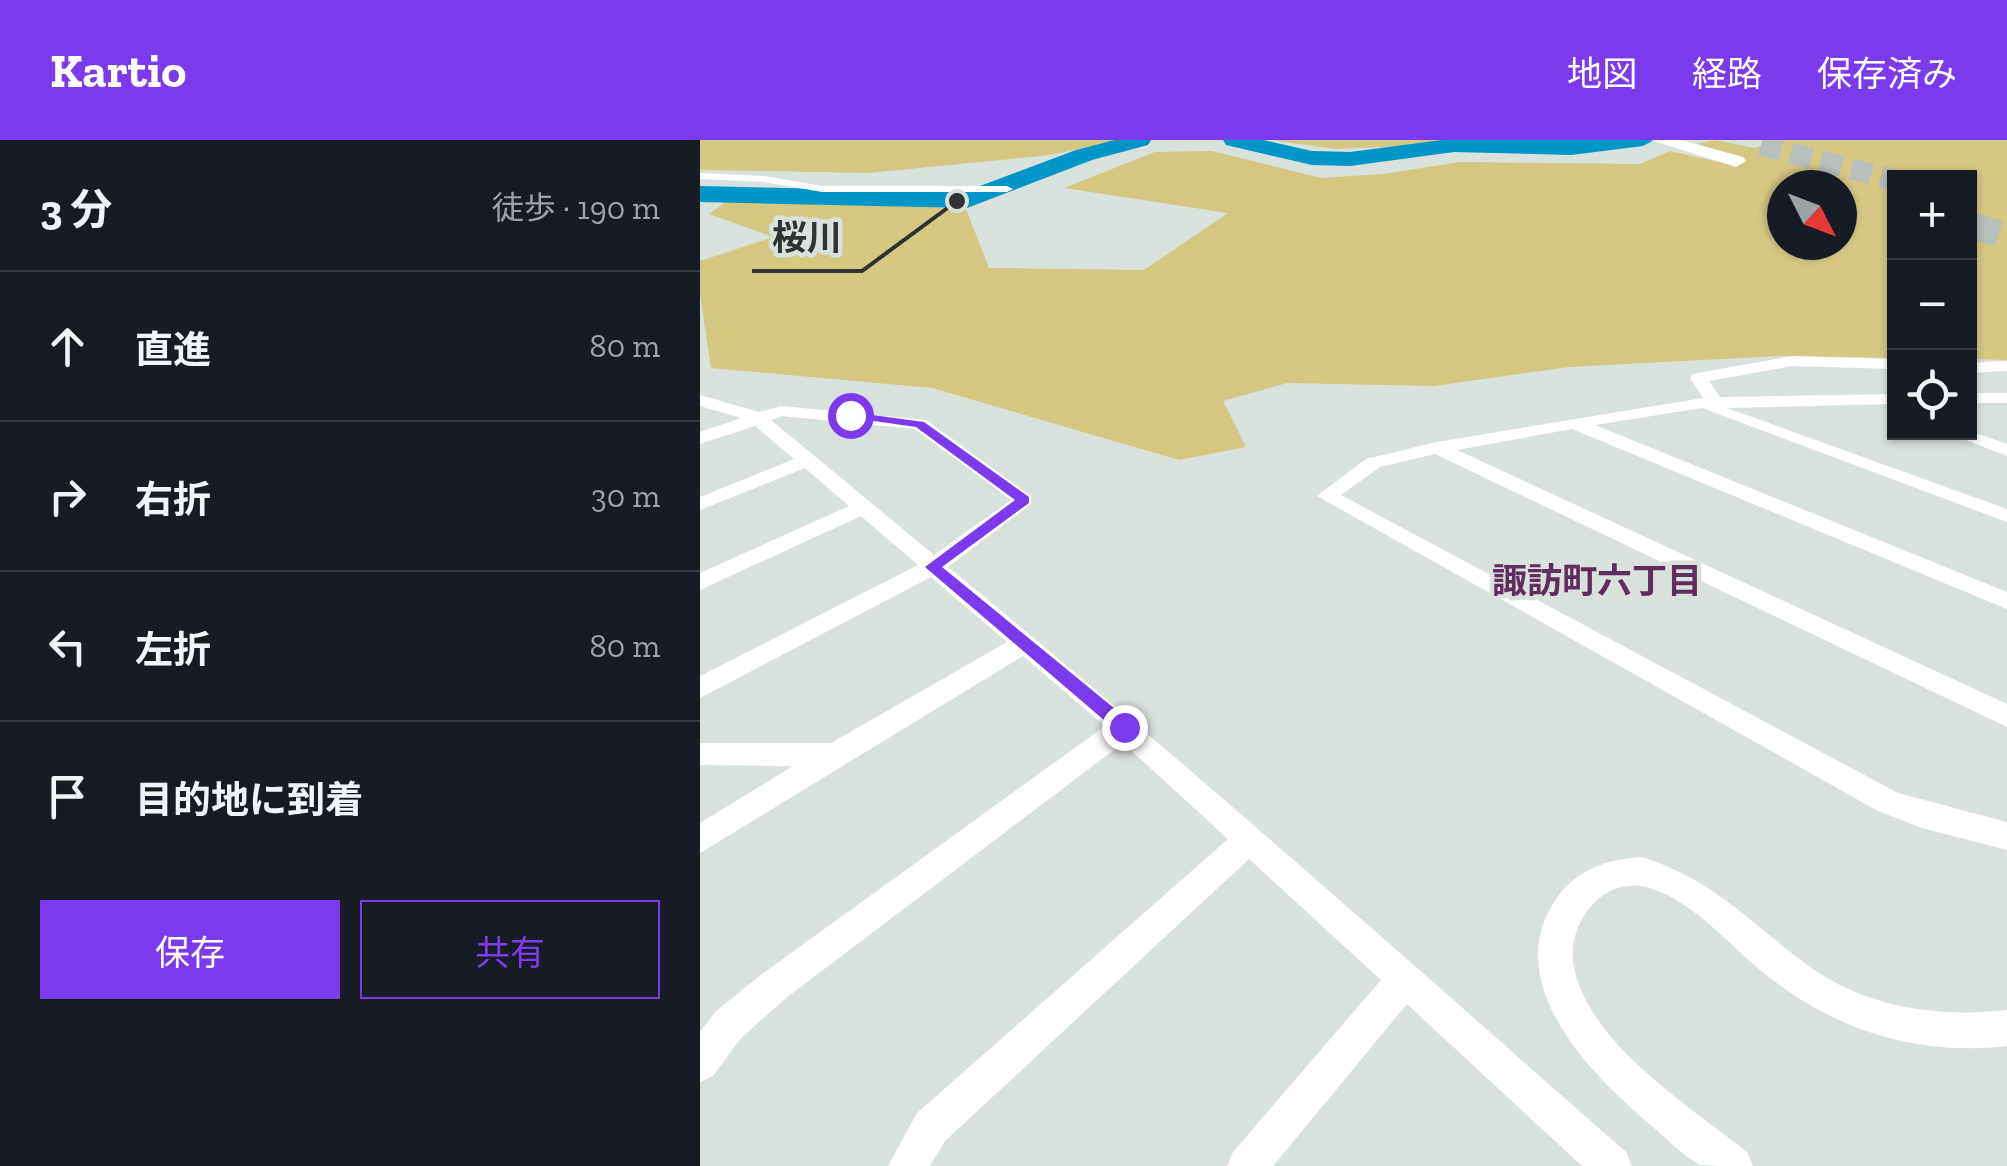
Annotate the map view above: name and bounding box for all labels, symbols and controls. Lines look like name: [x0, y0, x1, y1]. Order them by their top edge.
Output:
text: Kartio: [50, 42, 186, 99]
text: 地図: [1567, 53, 1637, 95]
text: 経路: [1692, 53, 1762, 95]
text: 保存済み: [1817, 53, 1957, 95]
north arrow: [1767, 170, 1857, 260]
map controls: [1887, 170, 1977, 440]
button: +: [1887, 170, 1977, 260]
text: 3 分: [40, 184, 112, 235]
text: 徒歩 · 190 m: [492, 189, 660, 227]
callout: 桜川: [752, 206, 862, 271]
text: 桜川: [772, 217, 842, 259]
button: −: [1887, 260, 1977, 350]
icon: ahead: [40, 319, 95, 374]
text: 直進: [135, 327, 211, 373]
text: 80 m: [589, 327, 660, 365]
button: locate: [1887, 350, 1977, 440]
route start: [828, 393, 874, 439]
icon: right: [40, 469, 95, 524]
text: 右折: [135, 477, 211, 523]
text: 30 m: [591, 477, 660, 515]
district label: 諏訪町六丁目: [1492, 560, 1702, 602]
icon: left: [40, 619, 95, 674]
text: 左折: [135, 627, 211, 673]
text: 80 m: [589, 627, 660, 665]
route end: [1102, 705, 1148, 751]
icon: arrive: [40, 769, 95, 824]
text: 目的地に到着: [135, 777, 363, 823]
button: 保存: [40, 900, 340, 999]
button: 共有: [360, 900, 660, 999]

